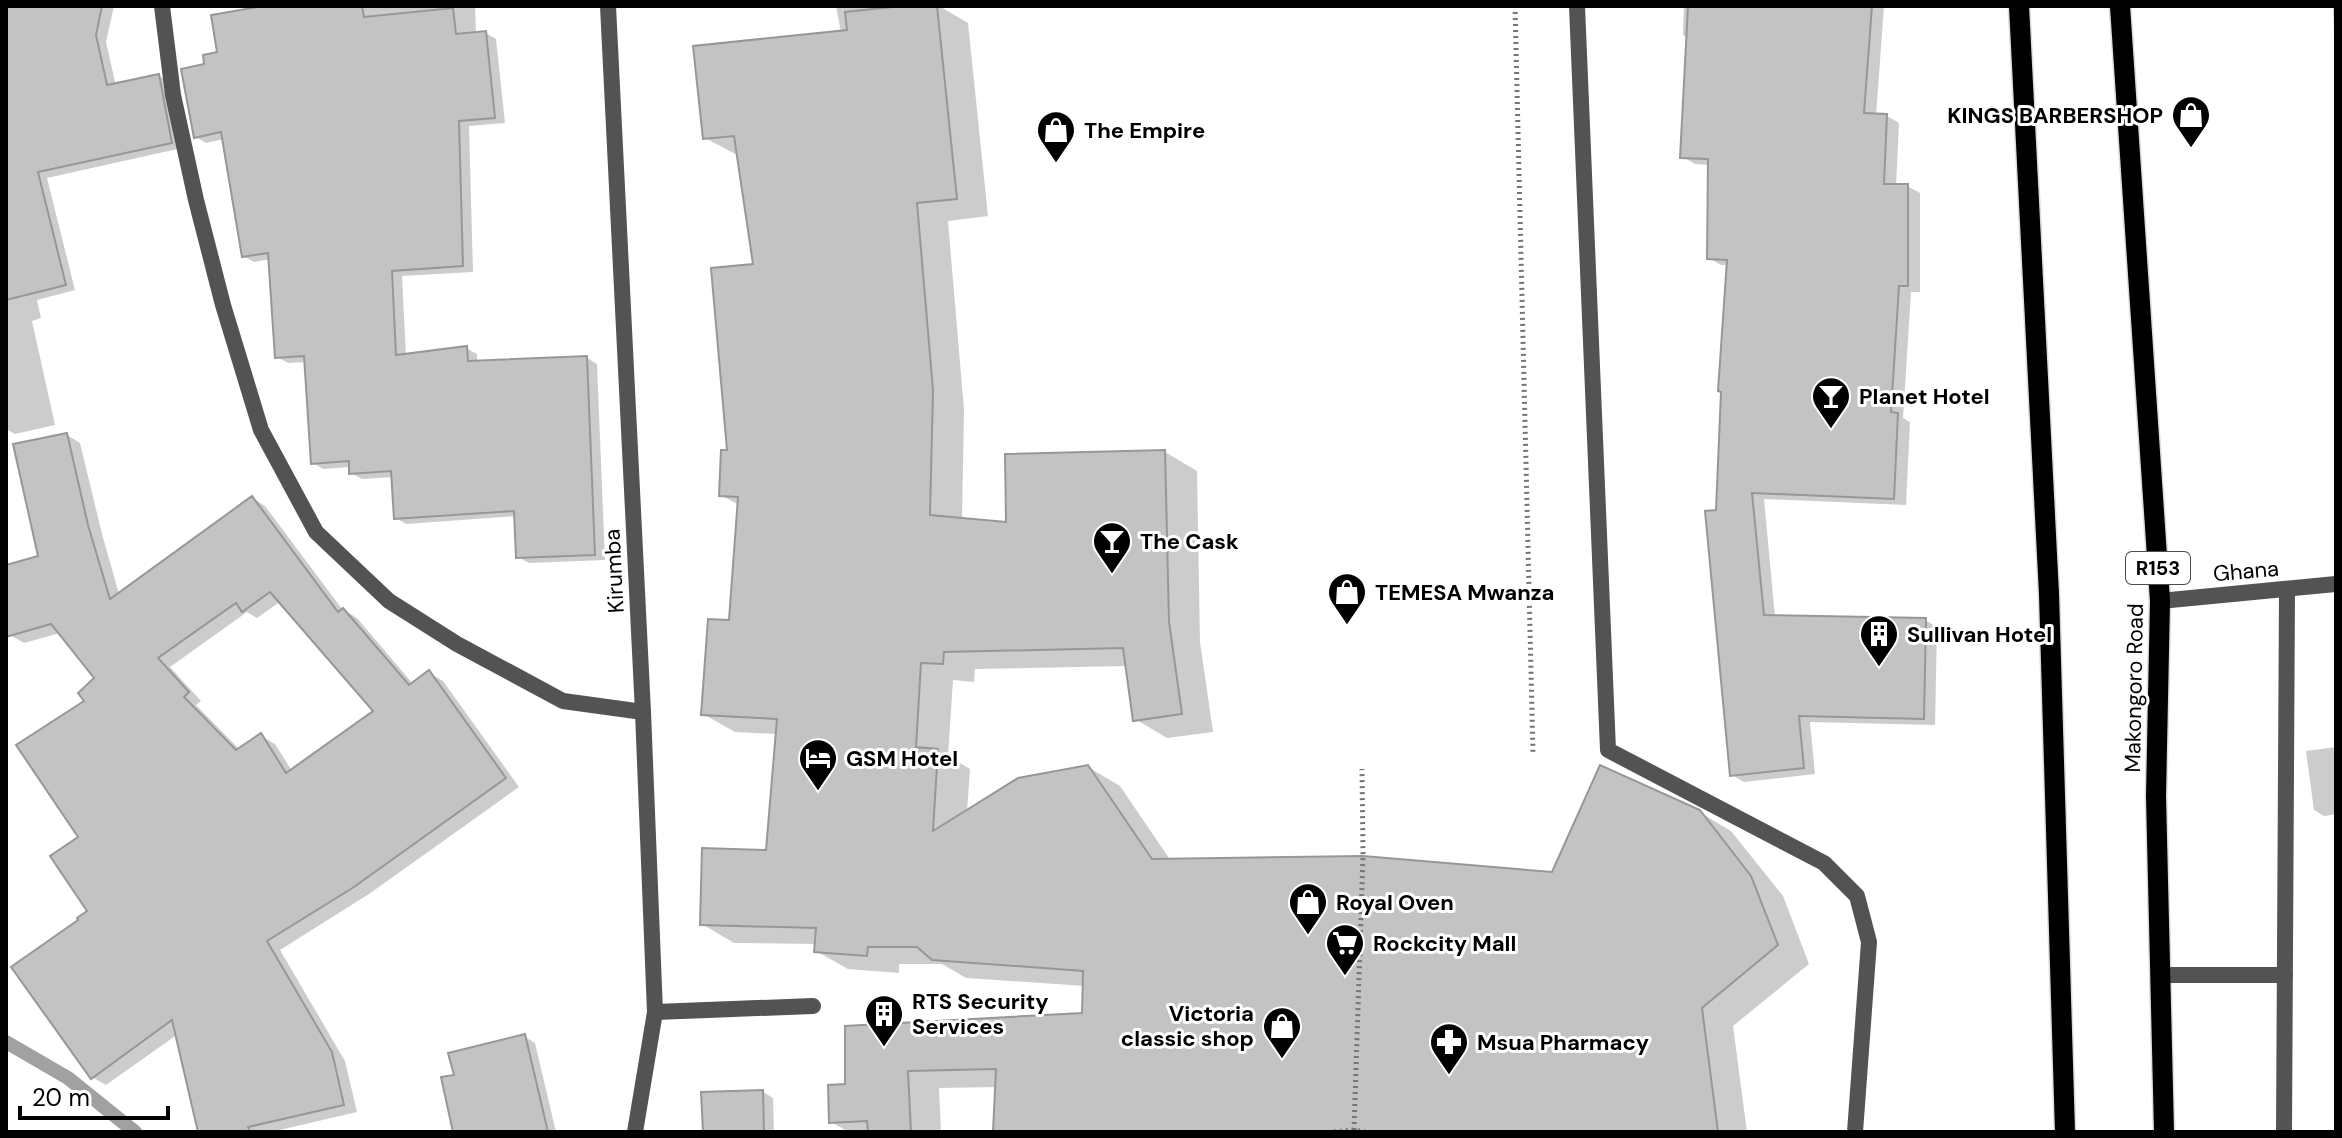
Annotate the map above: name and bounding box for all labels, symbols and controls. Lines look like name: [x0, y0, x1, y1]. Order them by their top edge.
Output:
shop icon: KINGS BARBERSHOP: [2170, 94, 2212, 149]
place label: KINGS BARBERSHOP: [1947, 101, 2163, 130]
shop icon: The Empire: [1035, 109, 1077, 164]
place label: The Empire: [1084, 116, 1205, 145]
bar icon: Planet Hotel: [1810, 375, 1852, 430]
place label: Planet Hotel: [1859, 382, 1990, 411]
bar icon: The Cask: [1091, 520, 1133, 575]
place label: The Cask: [1140, 527, 1239, 556]
street label: Kirumba: [597, 528, 631, 614]
road number: R153: [2126, 552, 2190, 584]
street label: Ghana: [2212, 554, 2280, 588]
shop icon: TEMESA Mwanza: [1326, 571, 1368, 626]
place label: TEMESA Mwanza: [1375, 578, 1554, 607]
street label: Makongoro Road: [2118, 603, 2150, 773]
building icon: Sullivan Hotel: [1858, 613, 1900, 668]
place label: Sullivan Hotel: [1907, 620, 2052, 649]
hotel icon: GSM Hotel: [797, 737, 839, 792]
place label: GSM Hotel: [846, 744, 958, 773]
shop icon: Royal Oven: [1287, 881, 1329, 936]
place label: Royal Oven: [1336, 888, 1454, 917]
supermarket icon: Rockcity Mall: [1324, 922, 1366, 977]
place label: Rockcity Mall: [1373, 929, 1516, 958]
place label: RTS Security Services: [912, 987, 1049, 1041]
building icon: RTS Security Services: [863, 993, 905, 1048]
place label: Victoria classic shop: [1121, 999, 1254, 1053]
shop icon: Victoria classic shop: [1261, 1005, 1303, 1060]
pharmacy icon: Msua Pharmacy: [1428, 1021, 1470, 1076]
place label: Msua Pharmacy: [1477, 1028, 1649, 1057]
scale bar: [20, 1070, 168, 1120]
text: 20 m: [32, 1082, 90, 1113]

